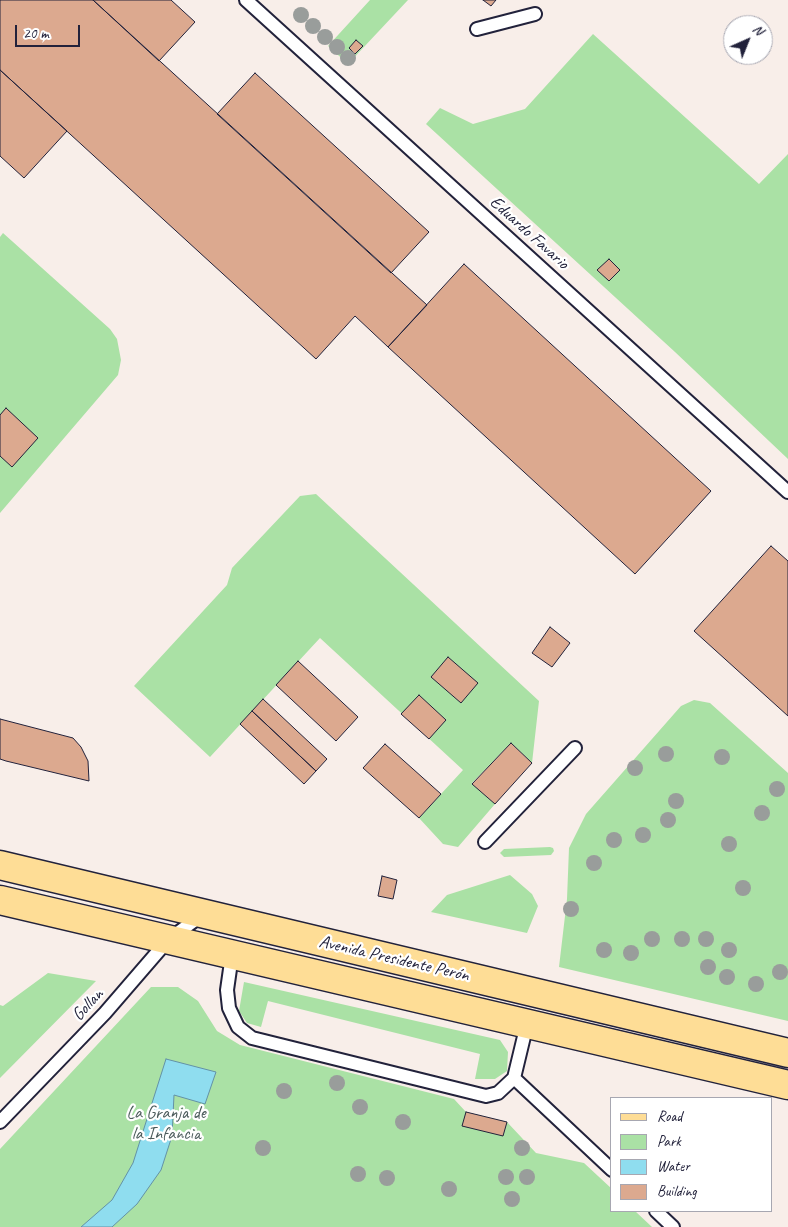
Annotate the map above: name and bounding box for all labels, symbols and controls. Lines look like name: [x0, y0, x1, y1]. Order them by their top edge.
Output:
scale bar: [18, 15, 82, 47]
north arrow: [723, 15, 773, 65]
text: N: [749, 20, 767, 39]
text: 20 m: [23, 24, 49, 43]
street label: Eduardo Favario: [485, 192, 573, 274]
street label: Avenida Presidente Perón: [317, 931, 471, 987]
street label: Gollan: [68, 984, 108, 1026]
legend: [610, 1097, 773, 1212]
park label: La Granja de la Infancia: [126, 1102, 206, 1144]
text: Road: [657, 1107, 682, 1126]
text: Park: [657, 1132, 681, 1151]
text: Water: [657, 1157, 690, 1176]
text: Building: [657, 1182, 696, 1201]

